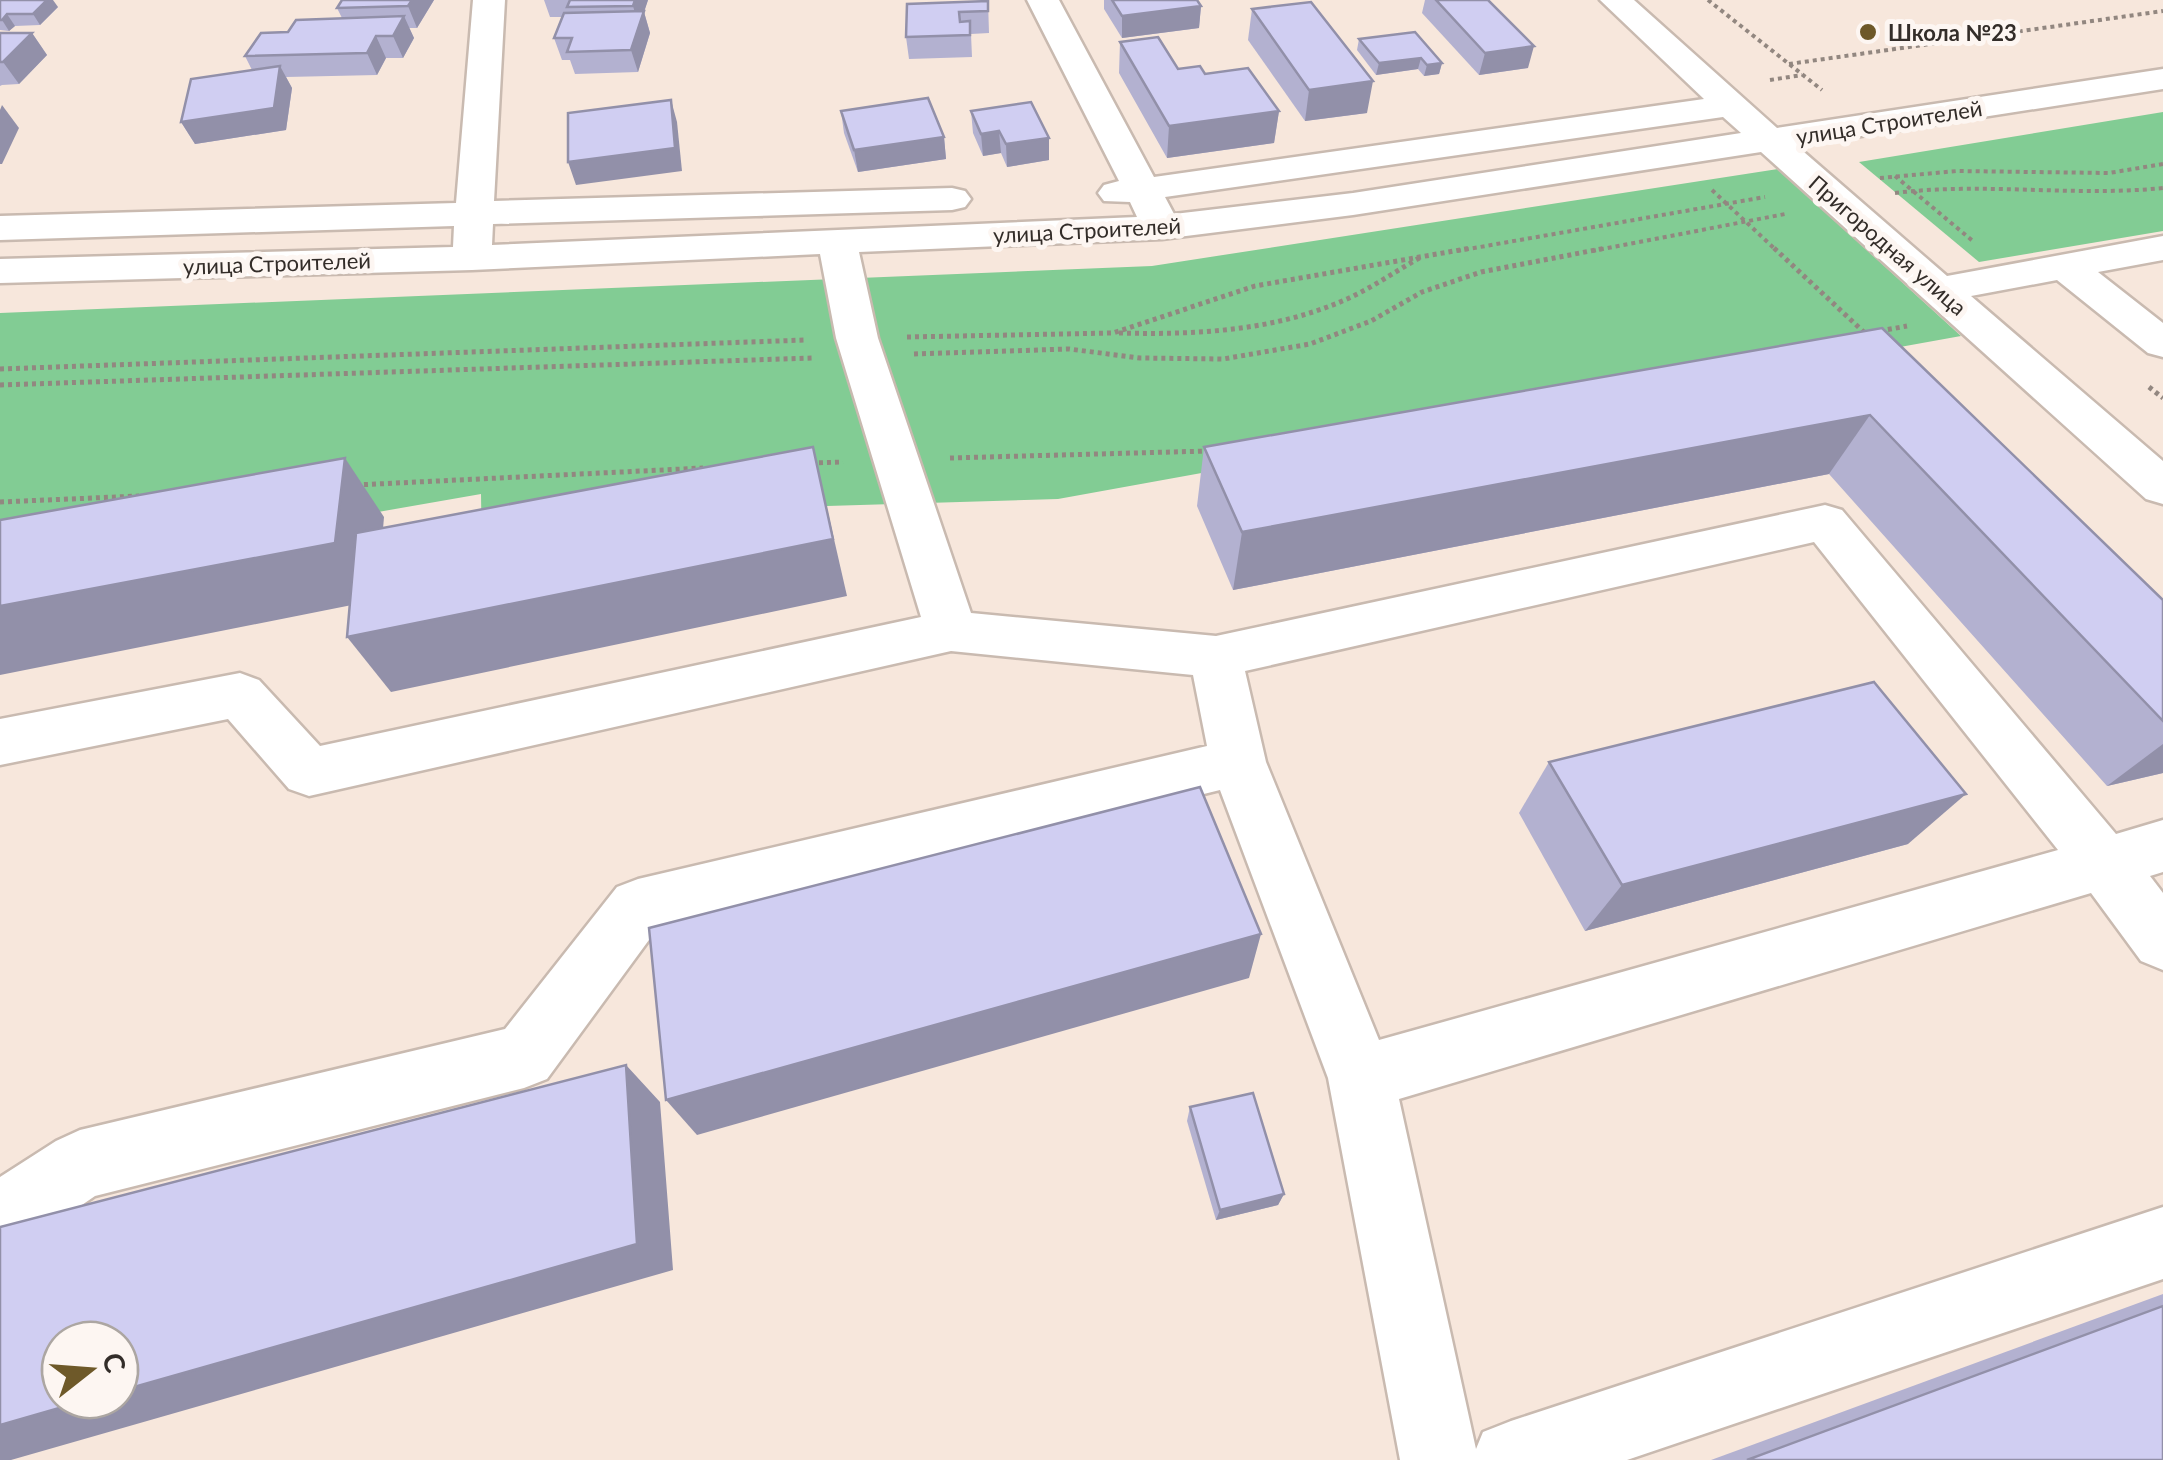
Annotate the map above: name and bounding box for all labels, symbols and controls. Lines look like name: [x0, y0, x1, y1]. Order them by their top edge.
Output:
place label: Школа №23: [1888, 19, 2017, 46]
marker: Школа №23: [1857, 21, 1879, 43]
street label: улица Строителей: [1794, 94, 1984, 150]
street label: Пригородная улица: [1804, 169, 1972, 321]
street label: улица Строителей: [992, 212, 1182, 248]
street label: улица Строителей: [183, 246, 371, 280]
north arrow: [40, 1320, 140, 1420]
text: С: [96, 1349, 134, 1377]

